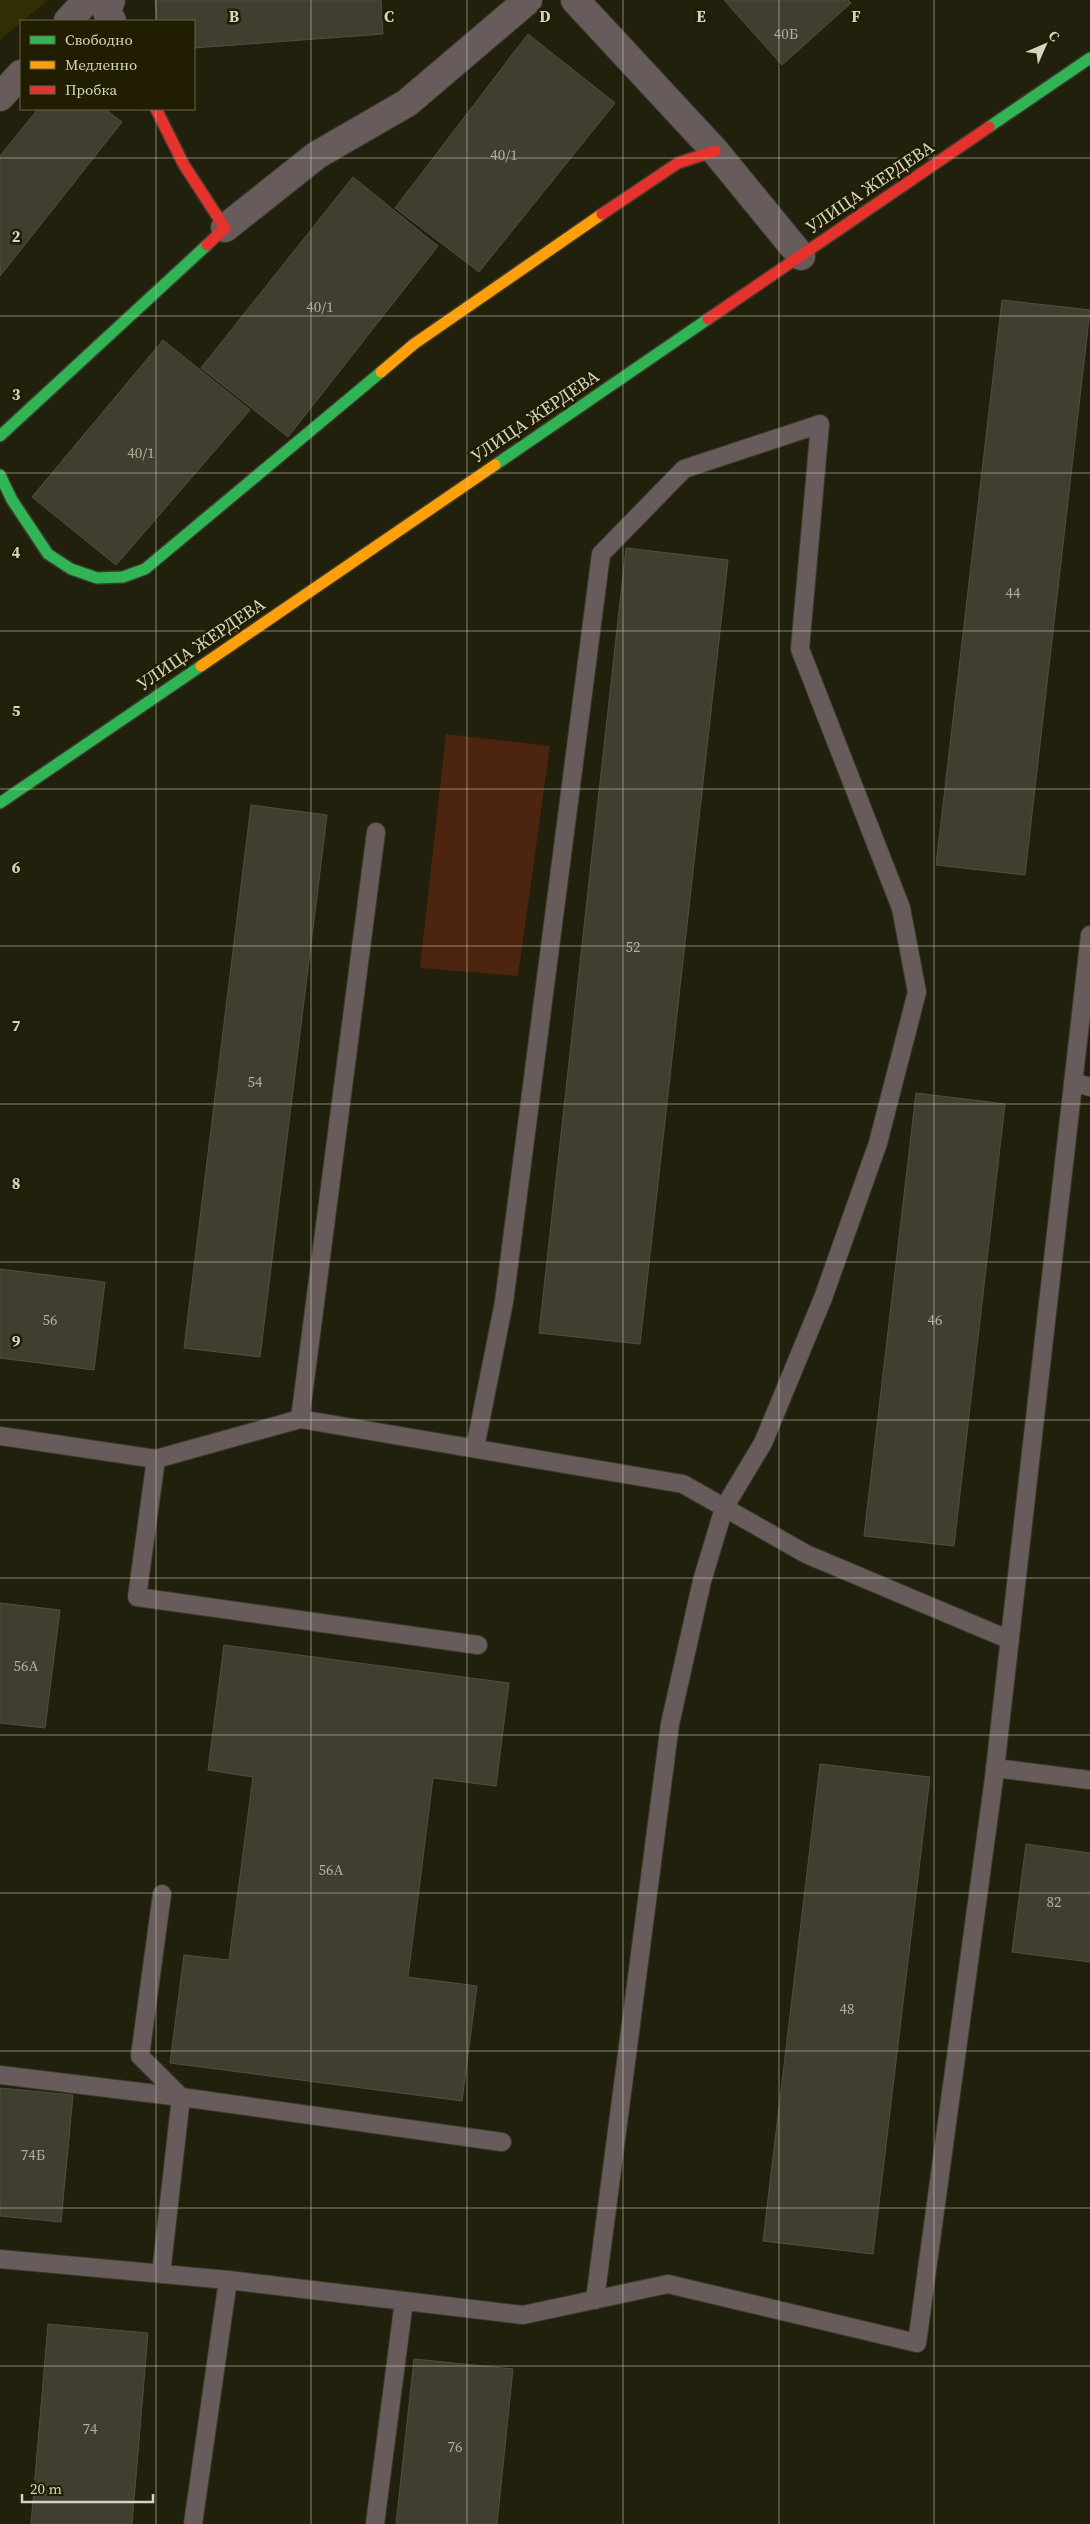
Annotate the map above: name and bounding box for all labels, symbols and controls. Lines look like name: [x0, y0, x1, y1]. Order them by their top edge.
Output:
text: B: [229, 5, 240, 27]
text: C: [384, 5, 394, 27]
text: D: [539, 5, 551, 27]
text: E: [696, 5, 706, 27]
text: F: [851, 5, 861, 27]
legend: [20, 20, 195, 110]
north arrow: [1020, 20, 1070, 70]
house number: 40Б: [774, 23, 798, 44]
text: С: [1044, 26, 1065, 46]
text: Свободно: [65, 29, 133, 50]
text: Медленно: [65, 54, 137, 75]
text: Пробка: [65, 79, 117, 100]
street label: УЛИЦА ЖЕРДЕВА: [801, 134, 939, 239]
house number: 40/1: [490, 144, 518, 165]
text: 2: [12, 225, 21, 247]
house number: 40/1: [306, 296, 334, 317]
street label: УЛИЦА ЖЕРДЕВА: [466, 363, 604, 468]
text: 3: [12, 383, 21, 405]
house number: 40/1: [127, 442, 155, 463]
text: 4: [12, 541, 21, 563]
house number: 44: [1005, 582, 1021, 603]
street label: УЛИЦА ЖЕРДЕВА: [132, 591, 270, 696]
text: 5: [12, 699, 21, 721]
text: 6: [12, 856, 21, 878]
house number: 52: [625, 936, 641, 957]
text: 7: [12, 1014, 21, 1036]
house number: 54: [247, 1071, 263, 1092]
text: 8: [12, 1172, 20, 1194]
house number: 56: [42, 1309, 58, 1330]
house number: 46: [927, 1309, 943, 1330]
text: 9: [12, 1330, 21, 1352]
house number: 56А: [14, 1655, 39, 1676]
house number: 56А: [319, 1859, 344, 1880]
house number: 82: [1046, 1891, 1062, 1912]
house number: 48: [839, 1998, 855, 2019]
house number: 74Б: [21, 2144, 45, 2165]
house number: 74: [82, 2418, 98, 2439]
house number: 76: [447, 2436, 463, 2457]
scale bar: [22, 2472, 154, 2504]
text: 20 m: [30, 2478, 62, 2499]

